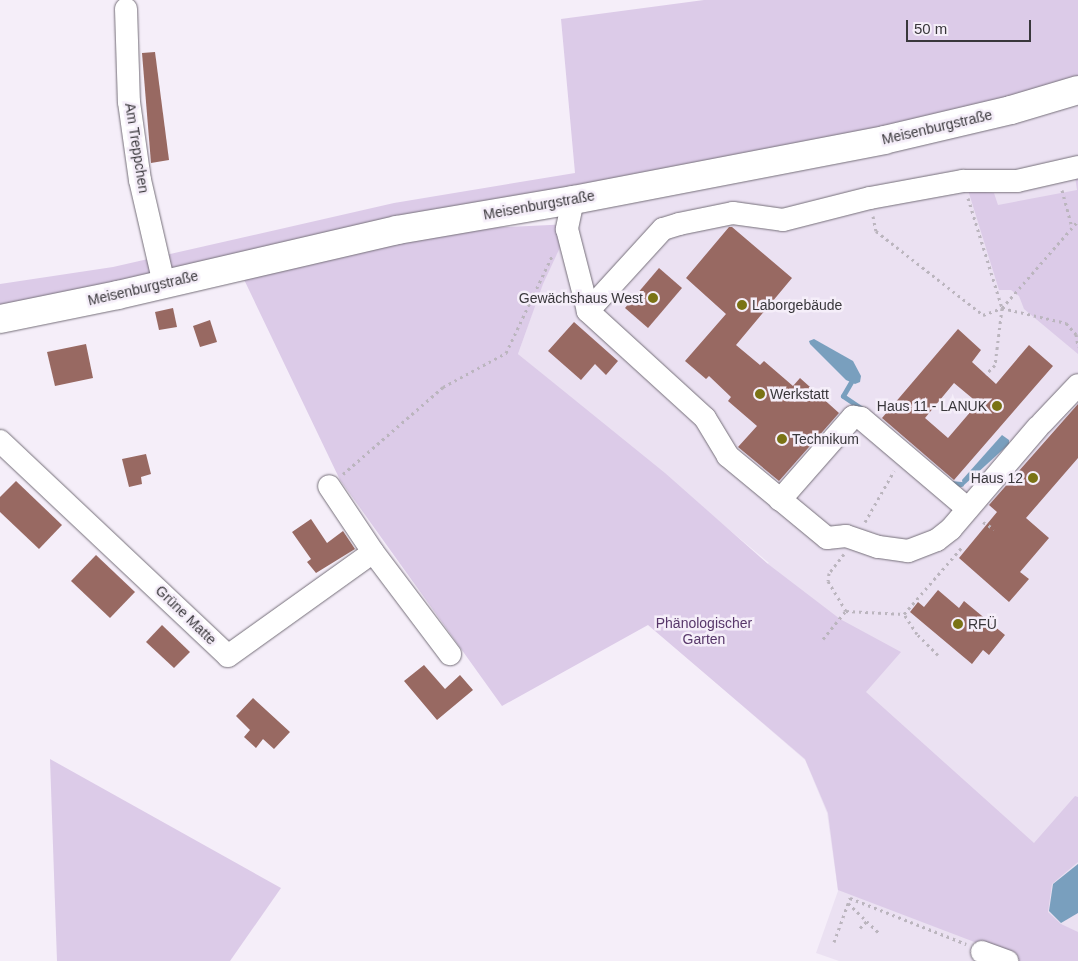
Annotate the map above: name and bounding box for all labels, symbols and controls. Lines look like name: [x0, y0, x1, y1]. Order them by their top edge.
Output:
scale bar: [908, 10, 1033, 42]
text: 50 m: [914, 20, 947, 37]
street label: Am Treppchen: [122, 102, 152, 194]
street label: Meisenburgstraße: [880, 106, 994, 148]
street label: Meisenburgstraße: [482, 187, 596, 223]
street label: Meisenburgstraße: [86, 267, 200, 309]
place label: Gewächshaus West: [519, 290, 643, 306]
marker: Gewächshaus West: [647, 292, 659, 304]
place label: Laborgebäude: [752, 297, 842, 313]
marker: Laborgebäude: [736, 299, 748, 311]
place label: Werkstatt: [770, 386, 829, 402]
marker: Werkstatt: [754, 388, 766, 400]
place label: Haus 11 - LANUK: [877, 398, 987, 414]
marker: Haus 11 - LANUK: [991, 400, 1003, 412]
place label: Technikum: [792, 431, 859, 447]
marker: Technikum: [776, 433, 788, 445]
place label: Haus 12: [971, 470, 1023, 486]
marker: Haus 12: [1027, 472, 1039, 484]
street label: Grüne Matte: [152, 582, 220, 648]
park label: Phänologischer Garten: [656, 615, 752, 648]
place label: RFÜ: [968, 616, 997, 632]
marker: RFÜ: [952, 618, 964, 630]

